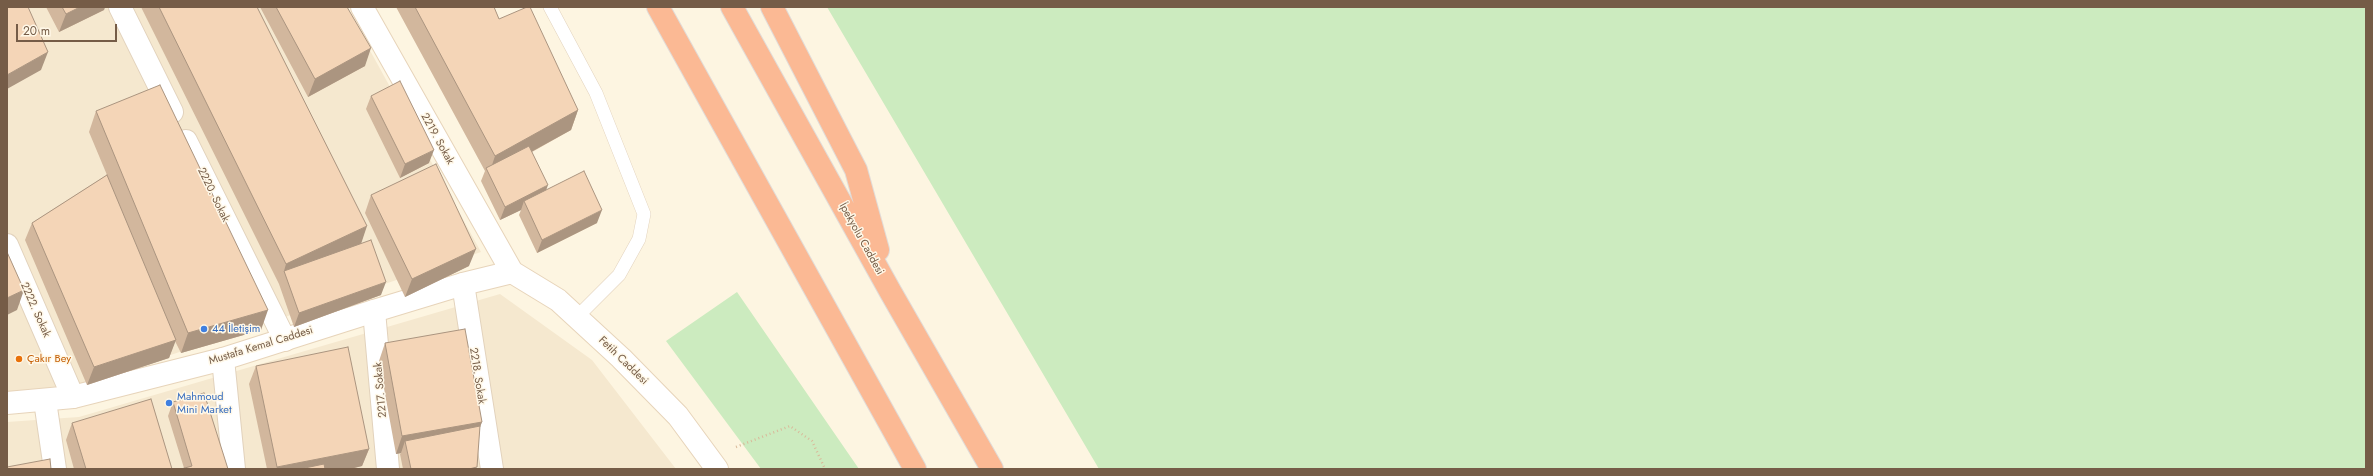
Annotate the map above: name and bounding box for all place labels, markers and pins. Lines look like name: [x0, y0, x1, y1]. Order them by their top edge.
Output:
place label: 44 İletişim: [212, 322, 260, 336]
marker: 44 İletişim: [199, 324, 209, 334]
place label: Çakır Bey: [27, 352, 71, 366]
marker: Çakır Bey: [14, 354, 24, 364]
place label: Mahmoud Mini Market: [177, 390, 232, 416]
marker: Mahmoud Mini Market: [164, 398, 174, 408]

